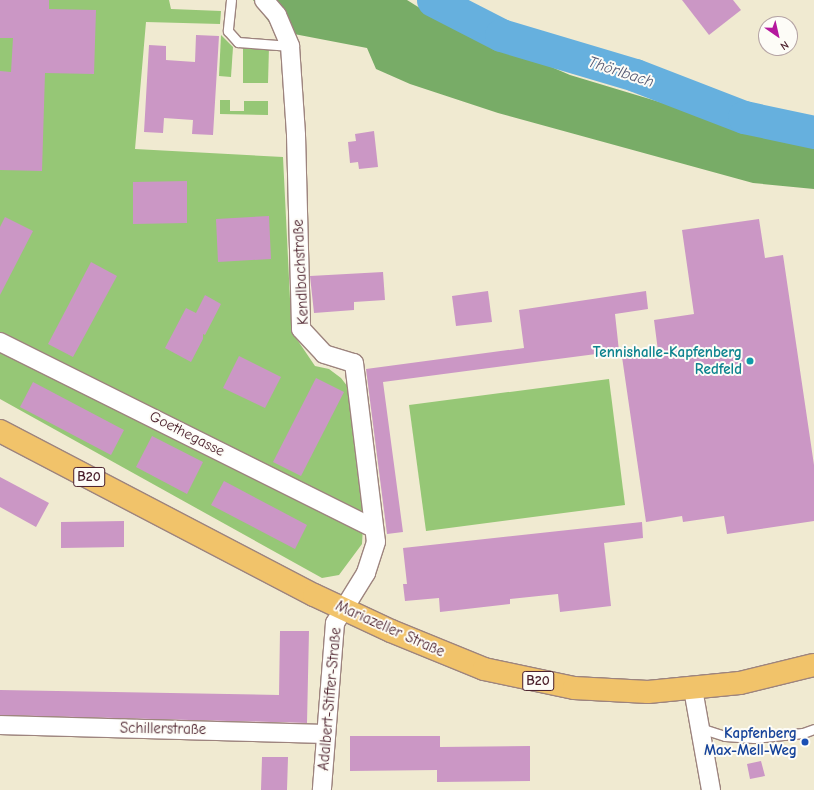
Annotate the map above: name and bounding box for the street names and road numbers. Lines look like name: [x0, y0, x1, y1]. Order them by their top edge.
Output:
street label: Kendlbachstraße: [289, 219, 313, 325]
street label: Goethegasse: [147, 407, 227, 461]
road number: B20: [73, 465, 105, 489]
street label: Mariazeller Straße: [333, 597, 447, 661]
street label: Adalbert-Stifter-Straße: [315, 627, 345, 771]
road number: B20: [522, 669, 554, 693]
street label: Schillerstraße: [120, 719, 206, 739]

